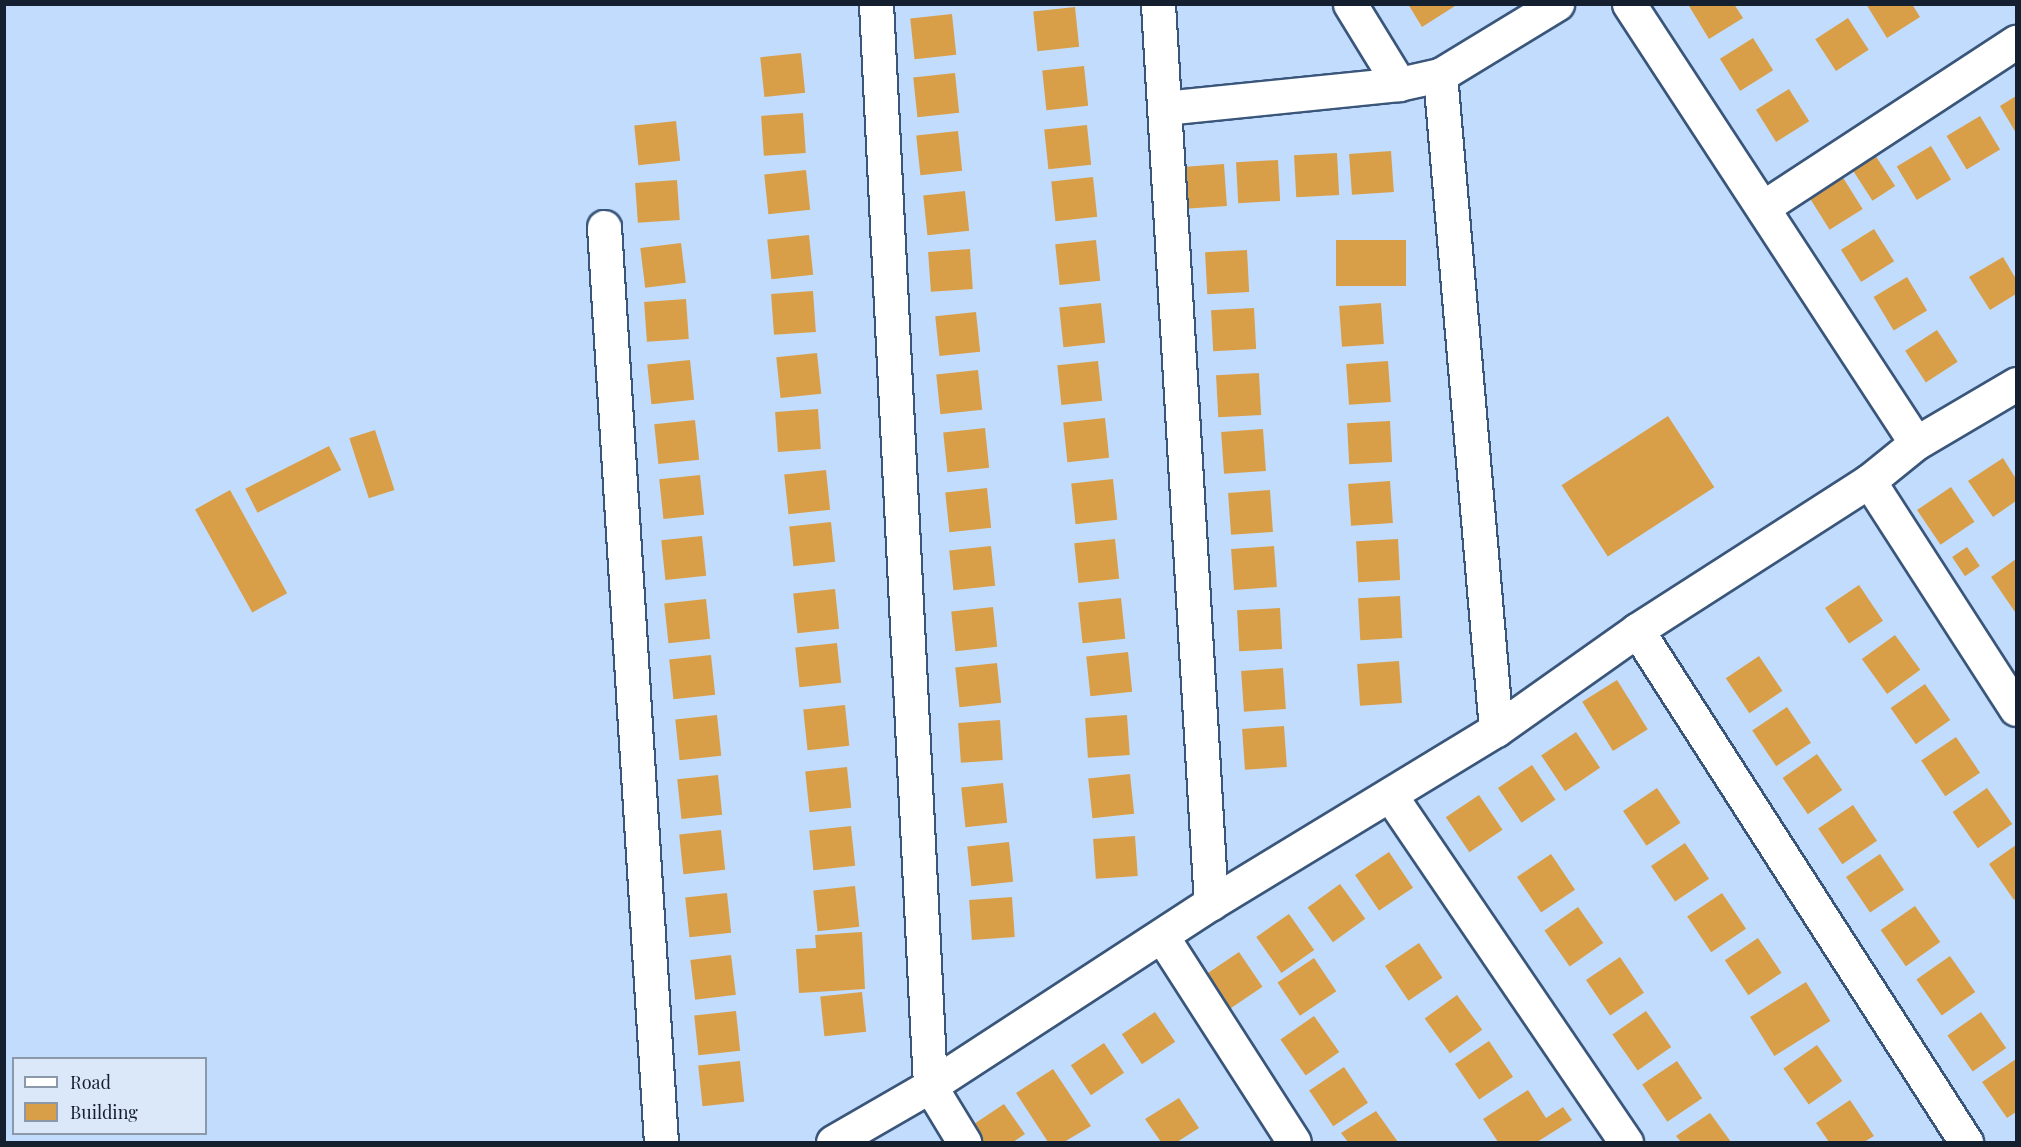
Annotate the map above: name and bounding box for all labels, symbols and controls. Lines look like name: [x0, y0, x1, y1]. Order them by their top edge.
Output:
legend: [12, 1057, 207, 1135]
text: Road: [70, 1070, 111, 1094]
text: Building: [70, 1100, 138, 1124]

